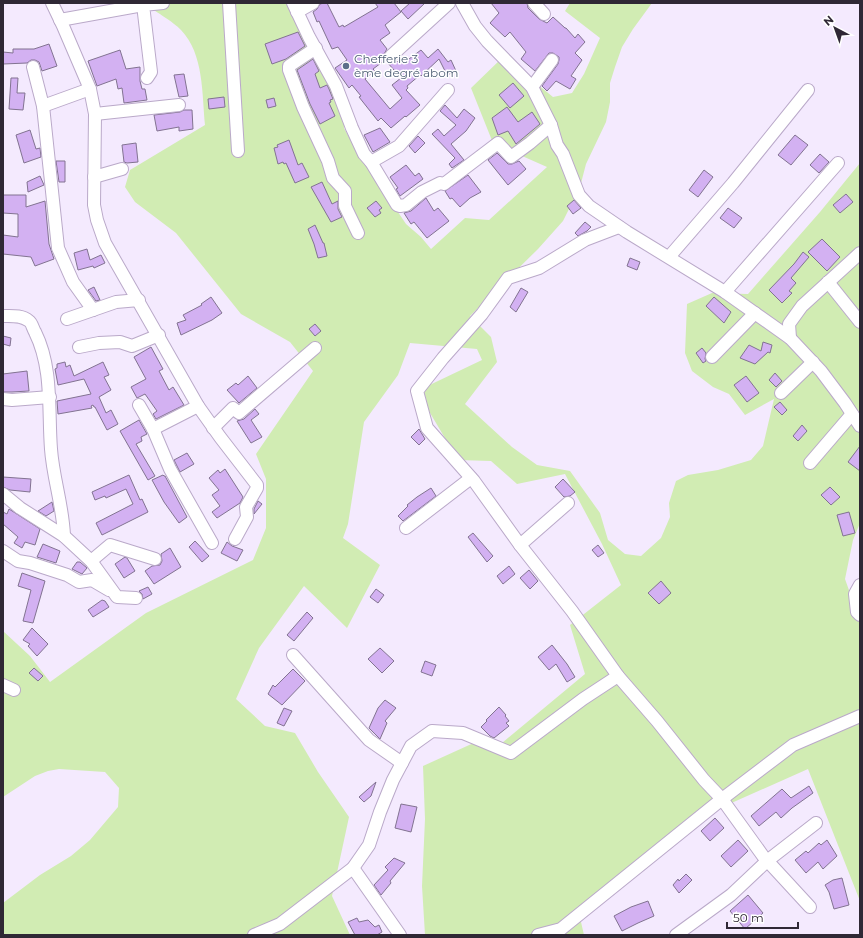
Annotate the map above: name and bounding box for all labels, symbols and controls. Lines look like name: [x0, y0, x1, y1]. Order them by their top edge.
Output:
north arrow: [815, 8, 855, 48]
text: N: [820, 12, 836, 29]
place label: Chefferie 3 ème degré abom: [354, 51, 459, 80]
marker: Chefferie 3 ème degré abom: [341, 61, 351, 71]
scale bar: [727, 904, 798, 930]
text: 50 m: [733, 910, 764, 925]

